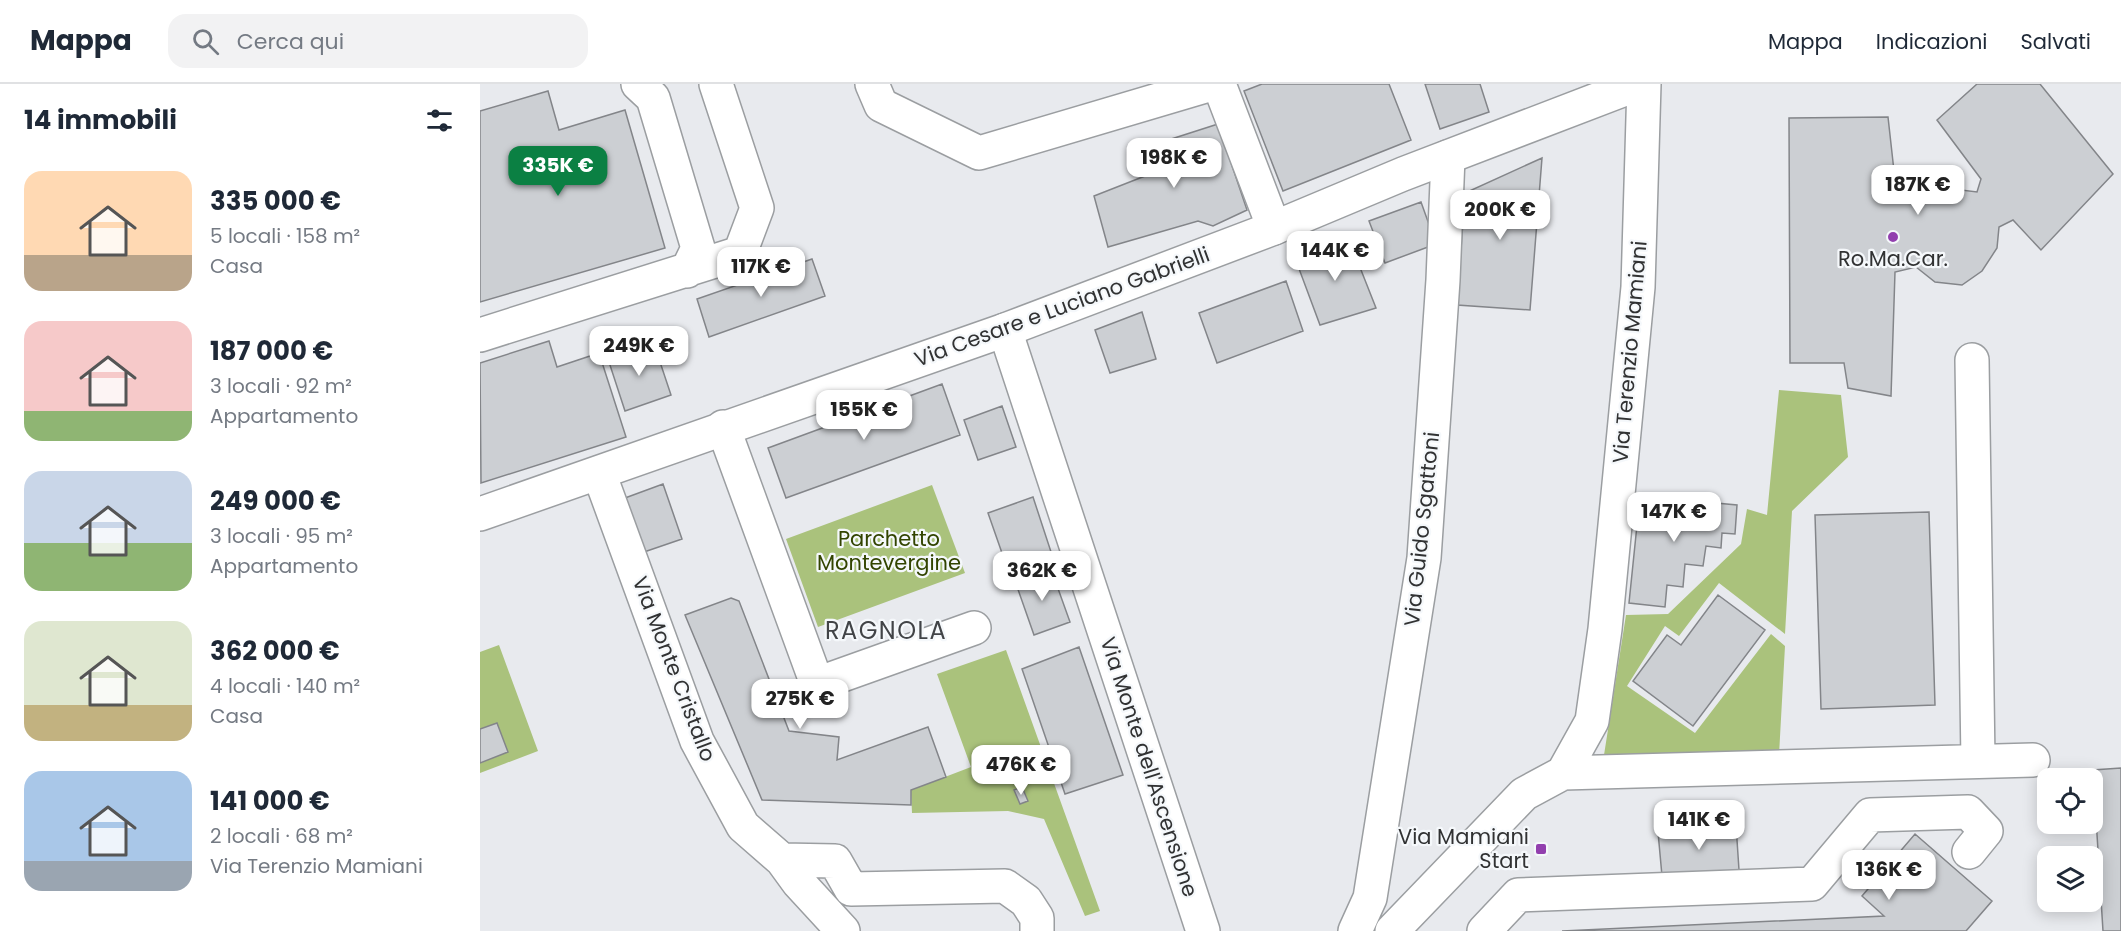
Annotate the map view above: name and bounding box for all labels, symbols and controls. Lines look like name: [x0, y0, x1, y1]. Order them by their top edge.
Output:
search box: [168, 14, 588, 68]
text: Mappa: [30, 21, 132, 60]
icon: search: [189, 25, 222, 58]
text: Cerca qui: [237, 26, 344, 57]
text: Mappa: [1768, 27, 1843, 56]
text: Indicazioni: [1876, 27, 1988, 56]
text: Salvati: [2021, 27, 2091, 56]
text: 14 immobili: [24, 102, 177, 138]
icon: filters: [423, 104, 456, 137]
pin: 198K €: [1125, 138, 1223, 189]
text: 198K €: [1141, 143, 1207, 171]
pin: 335K €: [509, 146, 607, 197]
text: 335K €: [522, 151, 594, 179]
pin: 187K €: [1869, 165, 1967, 216]
text: 187K €: [1885, 170, 1951, 198]
text: 335 000 €: [210, 183, 341, 219]
pin: 200K €: [1451, 190, 1549, 241]
icon: home: [72, 195, 144, 267]
text: 200K €: [1464, 195, 1536, 223]
text: 5 locali · 158 m²: [210, 222, 360, 250]
marker: Ro.Ma.Car.: [1886, 230, 1900, 244]
pin: 144K €: [1286, 231, 1384, 282]
text: 144K €: [1301, 236, 1369, 264]
street label: Via Terenzio Mamiani: [1605, 239, 1654, 465]
street label: Via Cesare e Luciano Gabrielli: [910, 240, 1213, 374]
place label: Ro.Ma.Car.: [1838, 244, 1948, 273]
pin: 117K €: [712, 247, 810, 298]
text: Casa: [210, 252, 263, 280]
text: 117K €: [731, 252, 791, 280]
pin: 249K €: [590, 326, 688, 377]
text: 249K €: [603, 331, 675, 359]
text: 187 000 €: [210, 333, 333, 369]
icon: home: [72, 345, 144, 417]
text: 3 locali · 92 m²: [210, 372, 352, 400]
pin: 155K €: [815, 390, 913, 441]
text: 155K €: [830, 395, 898, 423]
text: Appartamento: [210, 402, 358, 430]
street label: Via Guido Sgattoni: [1397, 430, 1446, 628]
text: 249 000 €: [210, 483, 341, 519]
pin: 147K €: [1625, 492, 1723, 543]
icon: home: [72, 495, 144, 567]
text: 147K €: [1641, 497, 1707, 525]
text: 3 locali · 95 m²: [210, 522, 353, 550]
park label: Parchetto Montevergine: [817, 524, 961, 577]
pin: 362K €: [993, 551, 1091, 602]
text: Appartamento: [210, 552, 358, 580]
text: 362K €: [1007, 556, 1077, 584]
street label: Via Monte Cristallo: [626, 572, 723, 766]
district label: RAGNOLA: [825, 614, 947, 647]
text: 362 000 €: [210, 633, 340, 669]
street label: Via Monte dell'Ascensione: [1094, 633, 1205, 900]
icon: home: [72, 645, 144, 717]
text: 4 locali · 140 m²: [210, 672, 360, 700]
pin: 275K €: [751, 679, 849, 730]
text: 275K €: [765, 684, 835, 712]
text: Casa: [210, 702, 263, 730]
pin: 476K €: [972, 745, 1070, 796]
text: 476K €: [985, 750, 1057, 778]
map controls: [2037, 768, 2103, 912]
button: locate: [2037, 768, 2103, 834]
text: 141 000 €: [210, 783, 330, 819]
icon: home: [72, 795, 144, 867]
pin: 141K €: [1650, 800, 1748, 851]
text: 141K €: [1668, 805, 1730, 833]
text: 2 locali · 68 m²: [210, 822, 353, 850]
place label: Via Mamiani Start: [1398, 822, 1529, 875]
marker: Via Mamiani Start: [1534, 842, 1548, 856]
button: layers: [2037, 846, 2103, 912]
pin: 136K €: [1840, 850, 1938, 901]
text: Via Terenzio Mamiani: [210, 852, 423, 880]
text: 136K €: [1856, 855, 1922, 883]

